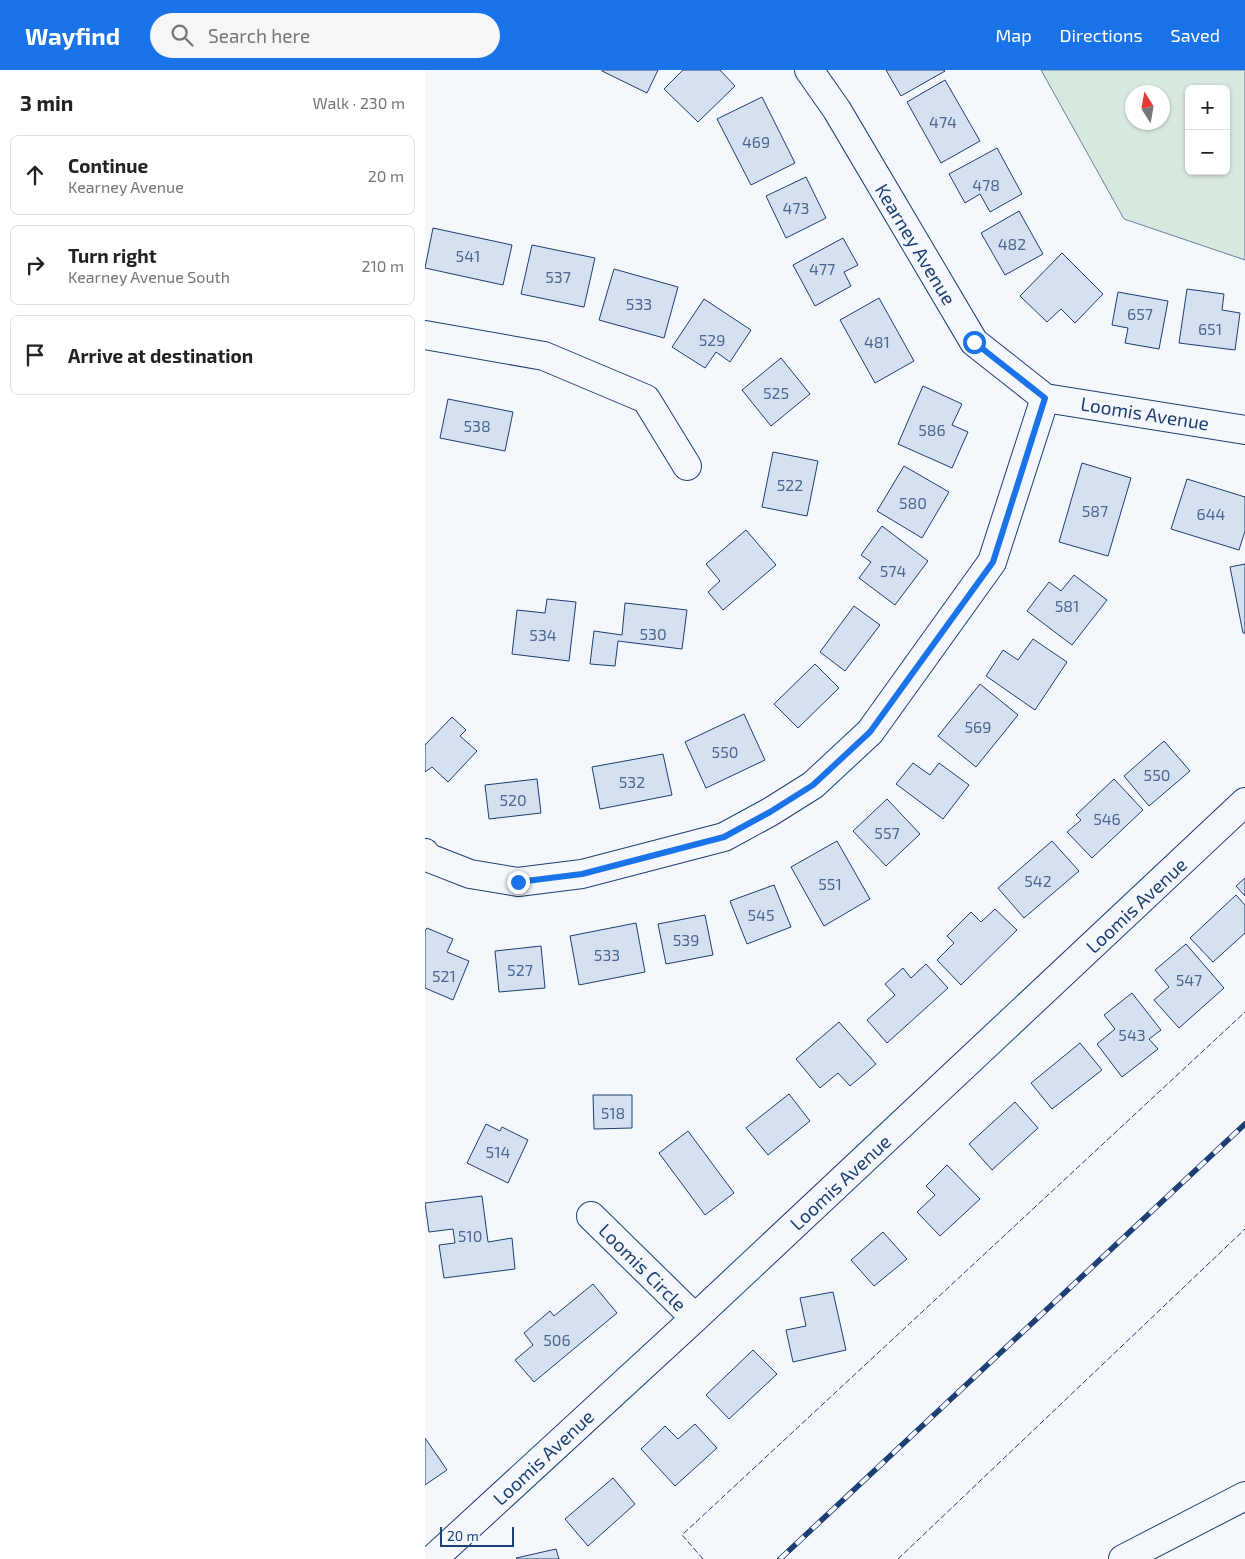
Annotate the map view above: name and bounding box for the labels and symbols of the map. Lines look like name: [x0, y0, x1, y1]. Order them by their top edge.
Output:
north arrow: [1125, 85, 1170, 130]
house number: 474: [929, 112, 957, 131]
house number: 469: [742, 132, 770, 151]
house number: 478: [972, 175, 1000, 194]
street label: Kearney Avenue: [871, 179, 961, 309]
house number: 473: [783, 198, 809, 217]
house number: 482: [998, 234, 1026, 253]
house number: 541: [456, 246, 480, 265]
house number: 477: [809, 259, 835, 278]
house number: 537: [545, 267, 571, 286]
house number: 533: [626, 294, 652, 313]
house number: 657: [1127, 304, 1153, 323]
house number: 651: [1198, 319, 1222, 338]
house number: 529: [699, 330, 725, 349]
route start: [963, 331, 986, 354]
house number: 481: [864, 332, 890, 351]
house number: 525: [763, 383, 789, 402]
street label: Loomis Avenue: [1079, 391, 1211, 435]
house number: 538: [463, 416, 491, 435]
house number: 586: [918, 420, 946, 439]
house number: 522: [777, 475, 803, 494]
house number: 580: [899, 493, 927, 512]
house number: 587: [1082, 501, 1108, 520]
house number: 644: [1197, 504, 1226, 523]
house number: 574: [880, 561, 906, 580]
house number: 581: [1055, 596, 1079, 615]
house number: 530: [639, 624, 667, 643]
house number: 534: [529, 625, 557, 644]
house number: 569: [965, 717, 991, 736]
house number: 550: [712, 742, 738, 761]
house number: 550: [1144, 765, 1170, 784]
house number: 532: [619, 772, 645, 791]
house number: 520: [499, 790, 527, 809]
house number: 546: [1093, 809, 1121, 828]
house number: 557: [874, 823, 900, 842]
street label: Loomis Avenue: [1081, 852, 1191, 958]
route end: [507, 871, 530, 894]
house number: 542: [1024, 871, 1052, 890]
house number: 551: [818, 874, 842, 893]
house number: 545: [748, 905, 775, 924]
house number: 539: [673, 930, 699, 949]
house number: 533: [594, 945, 620, 964]
house number: 527: [507, 960, 533, 979]
house number: 521: [432, 966, 456, 985]
house number: 547: [1176, 970, 1202, 989]
house number: 543: [1118, 1025, 1146, 1044]
house number: 518: [601, 1103, 625, 1122]
street label: Loomis Avenue: [785, 1129, 895, 1235]
house number: 514: [486, 1142, 511, 1161]
street label: Loomis Circle: [594, 1218, 692, 1316]
house number: 510: [458, 1226, 482, 1245]
house number: 506: [543, 1330, 571, 1349]
street label: Loomis Avenue: [488, 1404, 598, 1510]
scale bar: [440, 1524, 514, 1547]

